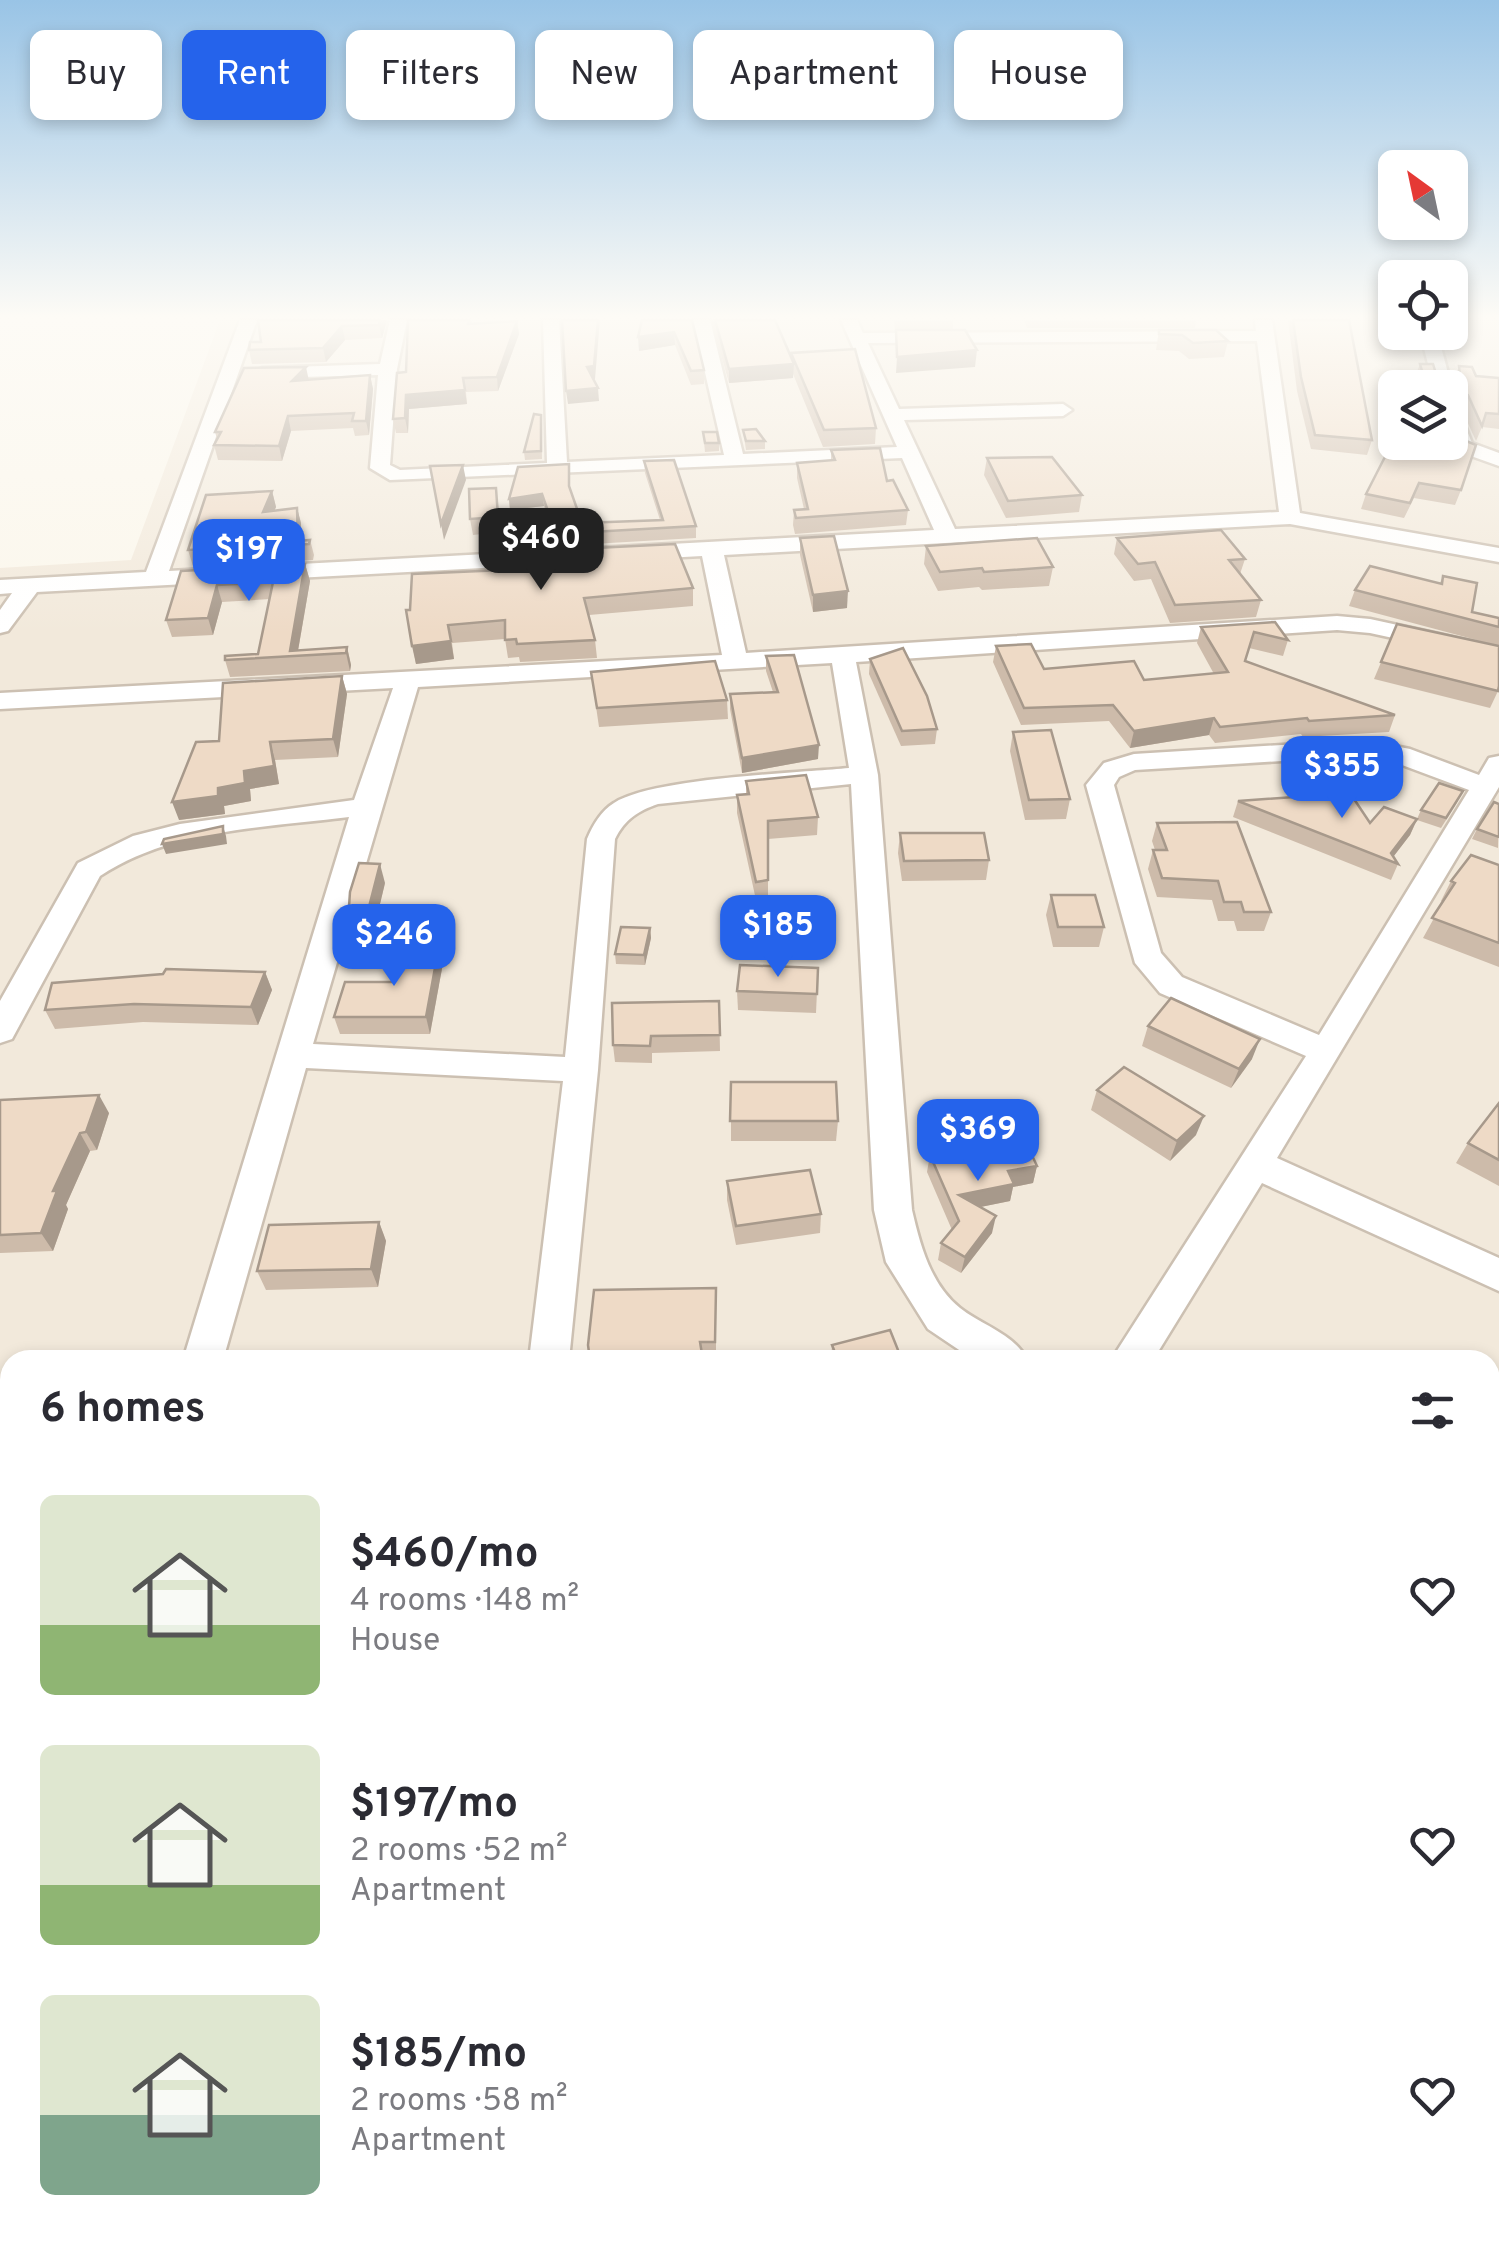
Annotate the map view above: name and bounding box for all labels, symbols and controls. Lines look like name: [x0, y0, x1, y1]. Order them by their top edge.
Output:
chip: Buy: [30, 30, 162, 120]
chip: Rent: [182, 30, 326, 120]
chip: Filters: [346, 30, 515, 120]
chip: New: [535, 30, 673, 120]
chip: Apartment: [693, 30, 934, 120]
chip: House: [954, 30, 1123, 120]
north arrow: [1378, 150, 1468, 240]
map controls: [1378, 150, 1468, 460]
button: locate: [1378, 260, 1468, 350]
button: layers: [1378, 370, 1468, 460]
pin: $460: [482, 508, 600, 593]
pin: $197: [190, 519, 308, 604]
text: $460: [501, 520, 581, 560]
text: $197: [215, 531, 283, 571]
pin: $355: [1283, 736, 1401, 821]
text: $355: [1303, 748, 1381, 788]
pin: $185: [719, 895, 837, 980]
pin: $246: [335, 904, 453, 989]
text: $185: [742, 907, 814, 947]
text: $246: [354, 916, 434, 956]
pin: $369: [919, 1099, 1037, 1184]
text: $369: [939, 1111, 1017, 1151]
icon: filters: [1405, 1383, 1460, 1438]
text: 6 homes: [40, 1384, 205, 1437]
text: $460/mo: [350, 1529, 539, 1582]
icon: home: [120, 1535, 240, 1655]
icon: heart: [1405, 1568, 1460, 1623]
text: 4 rooms · 148 m²: [350, 1582, 579, 1622]
text: House: [350, 1622, 440, 1662]
text: $197/mo: [350, 1779, 518, 1832]
icon: home: [120, 1785, 240, 1905]
icon: heart: [1405, 1818, 1460, 1873]
text: 2 rooms · 52 m²: [350, 1832, 567, 1872]
text: Apartment: [350, 1872, 506, 1912]
text: $185/mo: [350, 2029, 527, 2082]
icon: home: [120, 2035, 240, 2155]
icon: heart: [1405, 2068, 1460, 2123]
text: 2 rooms · 58 m²: [350, 2082, 568, 2122]
text: Apartment: [350, 2122, 506, 2162]

